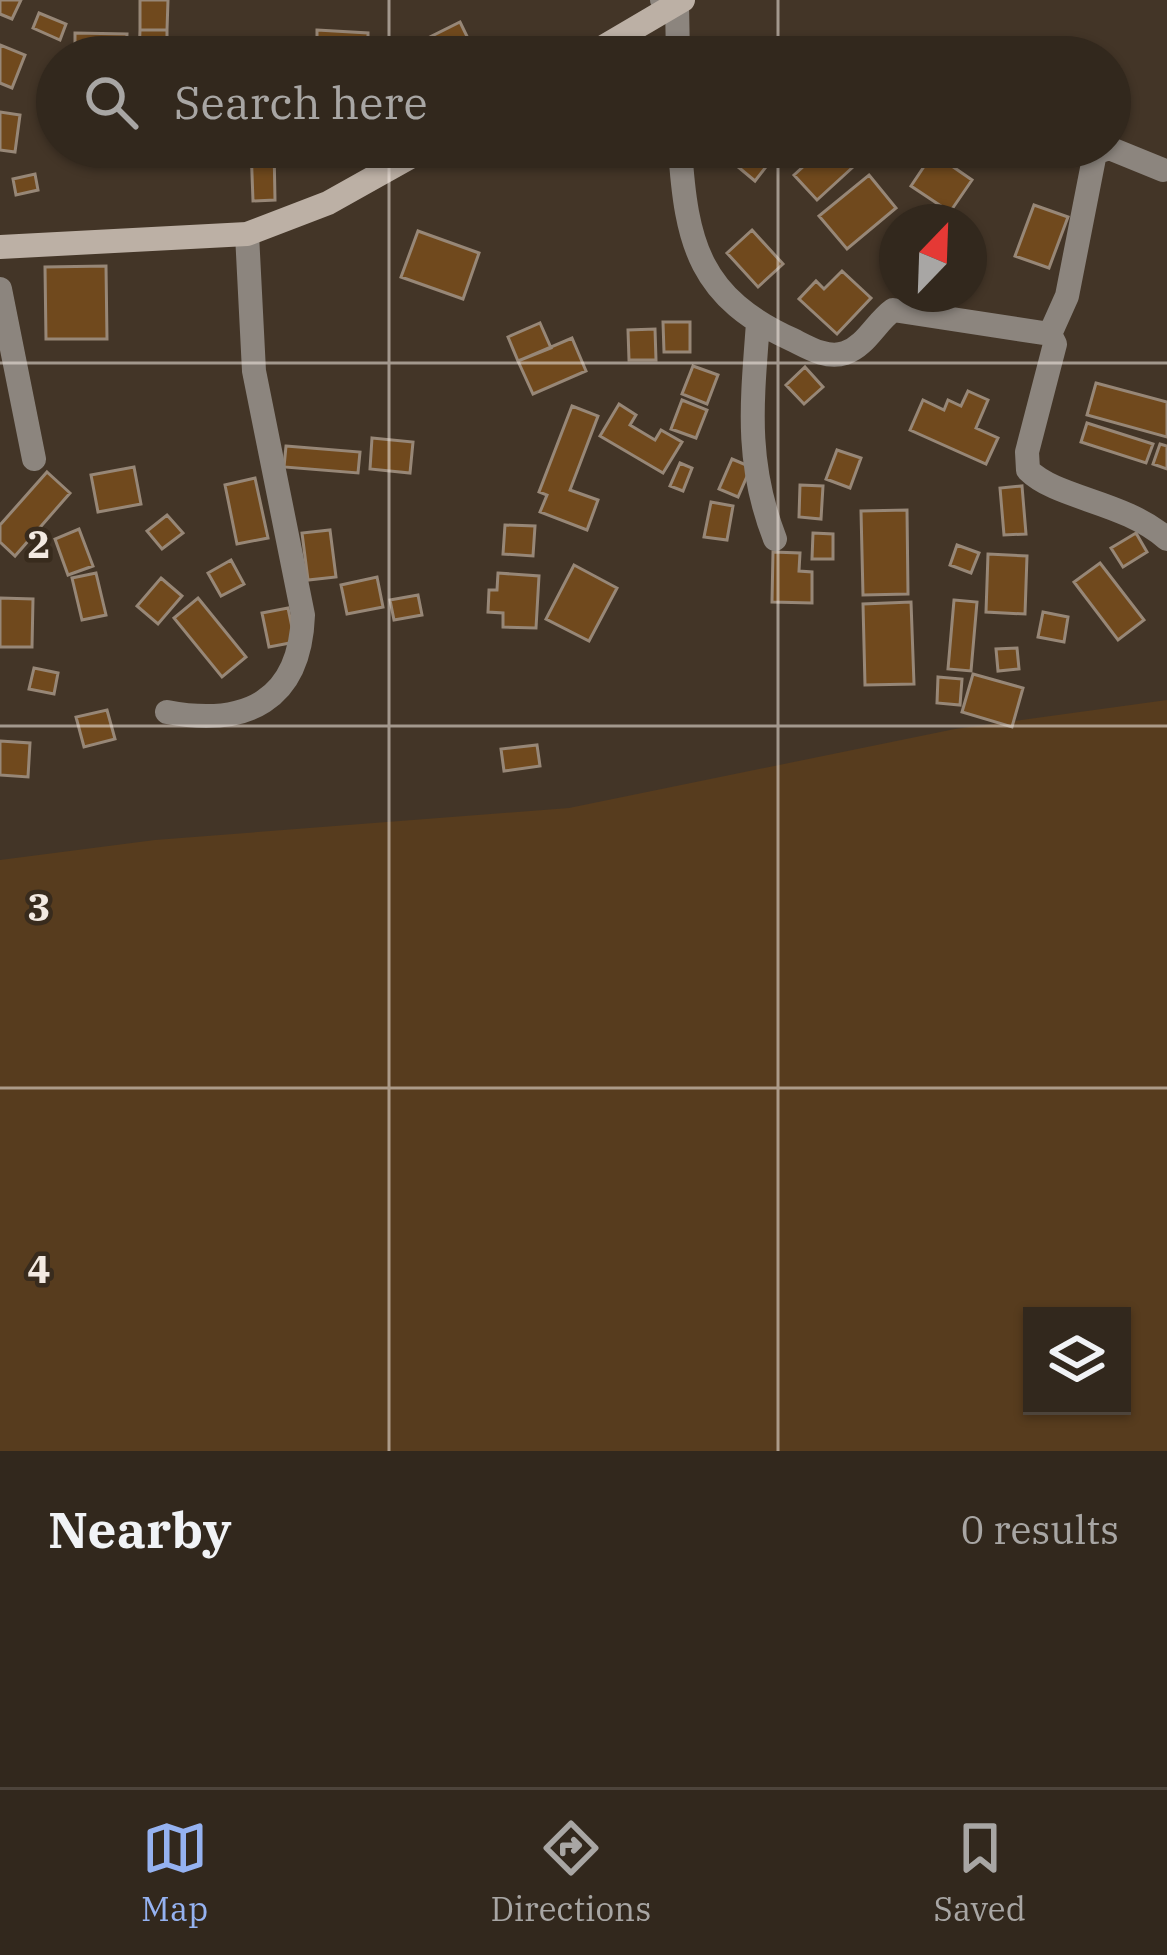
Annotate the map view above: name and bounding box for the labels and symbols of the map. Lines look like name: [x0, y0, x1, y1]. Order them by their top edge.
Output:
north arrow: [879, 204, 987, 312]
text: 2: [27, 518, 51, 569]
text: 3: [27, 881, 51, 932]
text: 4: [27, 1243, 51, 1294]

